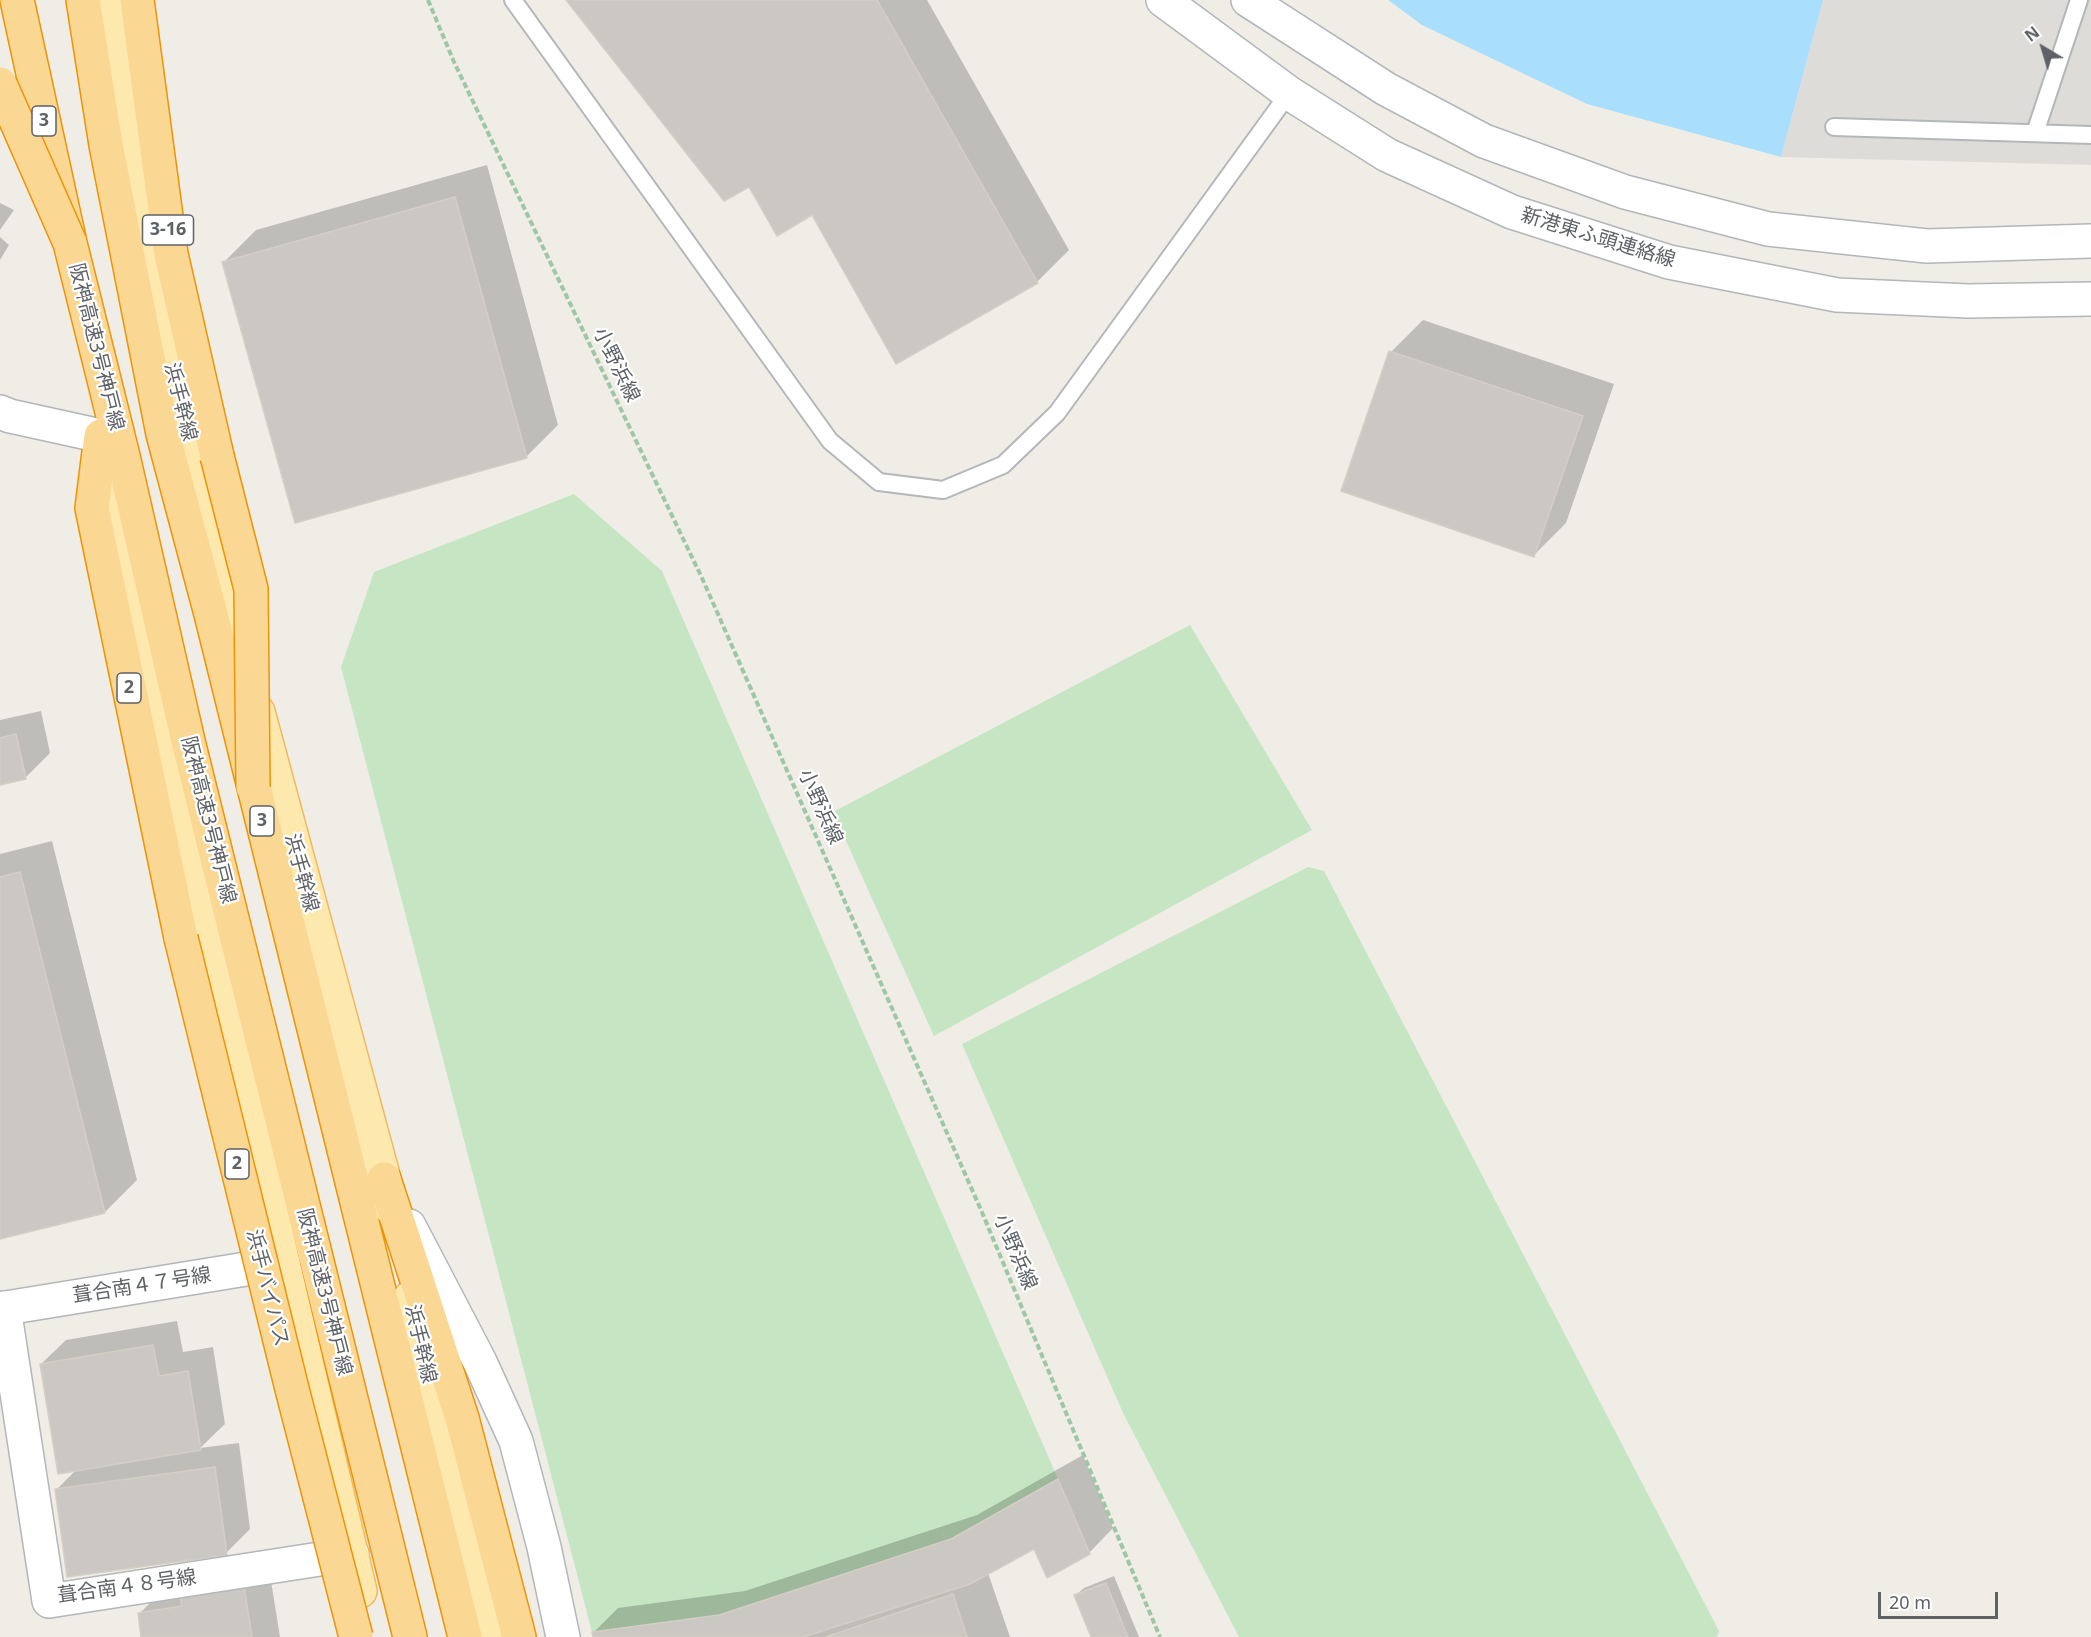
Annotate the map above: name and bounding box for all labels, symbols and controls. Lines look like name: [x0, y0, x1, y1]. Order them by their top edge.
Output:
north arrow: [2013, 18, 2073, 78]
text: N: [2020, 21, 2044, 46]
road number: 3: [32, 106, 56, 136]
street label: 新港東ふ頭連絡線: [1518, 203, 1678, 273]
road number: 3-16: [142, 215, 194, 245]
street label: 阪神高速3号神戸線: [64, 261, 128, 433]
street label: 小野浜線: [588, 324, 644, 406]
street label: 浜手幹線: [159, 360, 201, 444]
road number: 2: [117, 673, 141, 703]
street label: 阪神高速3号神戸線: [176, 734, 240, 906]
street label: 小野浜線: [793, 766, 847, 848]
road number: 3: [250, 806, 274, 836]
street label: 浜手幹線: [279, 831, 323, 915]
road number: 2: [225, 1149, 249, 1179]
street label: 阪神高速3号神戸線: [292, 1206, 356, 1378]
street label: 小野浜線: [988, 1210, 1042, 1294]
street label: 浜手バイパス: [241, 1227, 293, 1349]
street label: 葺合南４７号線: [71, 1263, 213, 1309]
street label: 浜手幹線: [399, 1302, 441, 1386]
street label: 葺合南４８号線: [56, 1565, 198, 1609]
scale bar: [1881, 1580, 2001, 1618]
text: 20 m: [1889, 1590, 1931, 1614]

